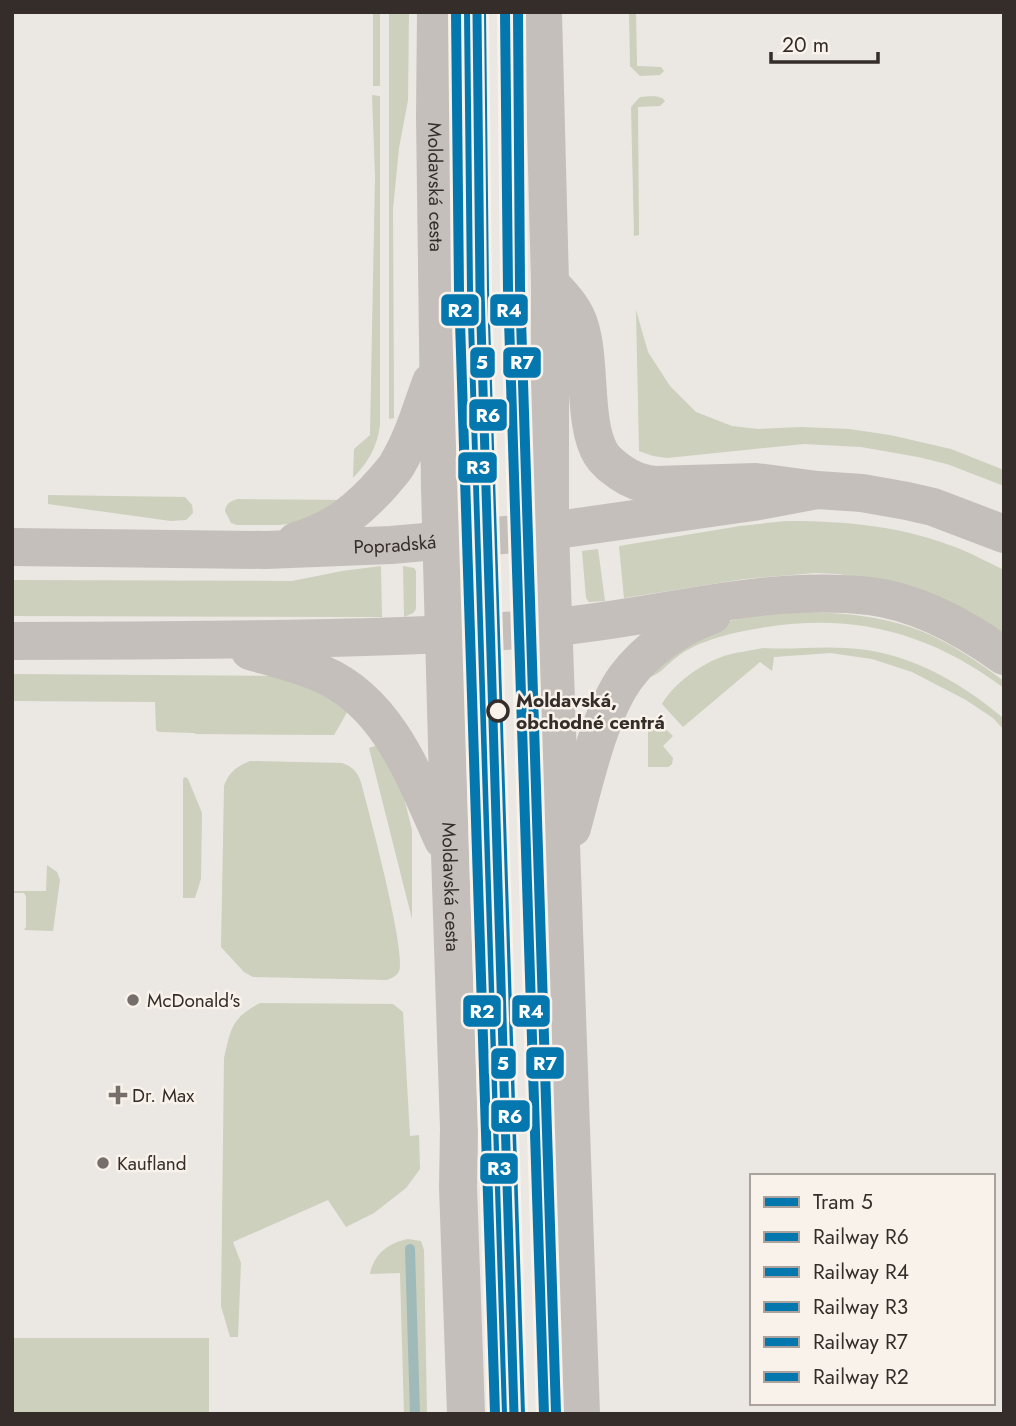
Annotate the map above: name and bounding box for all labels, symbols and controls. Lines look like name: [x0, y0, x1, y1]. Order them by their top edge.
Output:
scale bar: [771, 21, 878, 65]
text: 20 m: [782, 30, 829, 60]
street label: Moldavská cesta: [421, 122, 450, 252]
line badge: R2: [440, 293, 480, 327]
line badge: R4: [489, 293, 529, 327]
text: R2: [448, 297, 472, 324]
text: R4: [496, 297, 522, 324]
line badge: 5: [469, 346, 496, 379]
line badge: R7: [502, 346, 542, 379]
text: 5: [476, 349, 488, 376]
text: R7: [510, 349, 534, 376]
line badge: R6: [468, 398, 508, 432]
text: R6: [475, 402, 501, 429]
line badge: R3: [457, 451, 498, 484]
text: R3: [466, 454, 490, 481]
street label: Popradská: [353, 528, 437, 560]
place label: Moldavská, obchodné centrá: [516, 687, 665, 736]
marker: Moldavská, obchodné centrá: [487, 700, 509, 722]
street label: Moldavská cesta: [435, 822, 466, 952]
place label: McDonald's: [147, 987, 241, 1014]
marker: McDonald's: [125, 992, 141, 1008]
line badge: R2: [462, 994, 502, 1028]
line badge: R4: [511, 994, 551, 1028]
text: R2: [470, 998, 494, 1025]
text: R4: [518, 998, 544, 1025]
line badge: R7: [525, 1046, 565, 1080]
line badge: 5: [490, 1047, 517, 1080]
text: 5: [497, 1050, 509, 1077]
text: R7: [533, 1050, 557, 1077]
place label: Dr. Max: [132, 1082, 194, 1109]
marker: Dr. Max: [110, 1087, 126, 1103]
line badge: R6: [490, 1099, 531, 1133]
text: R6: [497, 1103, 523, 1130]
place label: Kaufland: [117, 1150, 187, 1177]
line badge: R3: [479, 1152, 519, 1185]
marker: Kaufland: [95, 1155, 111, 1171]
text: R3: [487, 1155, 511, 1182]
legend: [750, 1174, 995, 1405]
text: Tram 5: [813, 1187, 873, 1217]
text: Railway R6: [813, 1222, 909, 1252]
text: Railway R4: [813, 1257, 909, 1287]
text: Railway R3: [813, 1292, 908, 1322]
text: Railway R7: [813, 1327, 908, 1357]
text: Railway R2: [813, 1362, 909, 1392]

